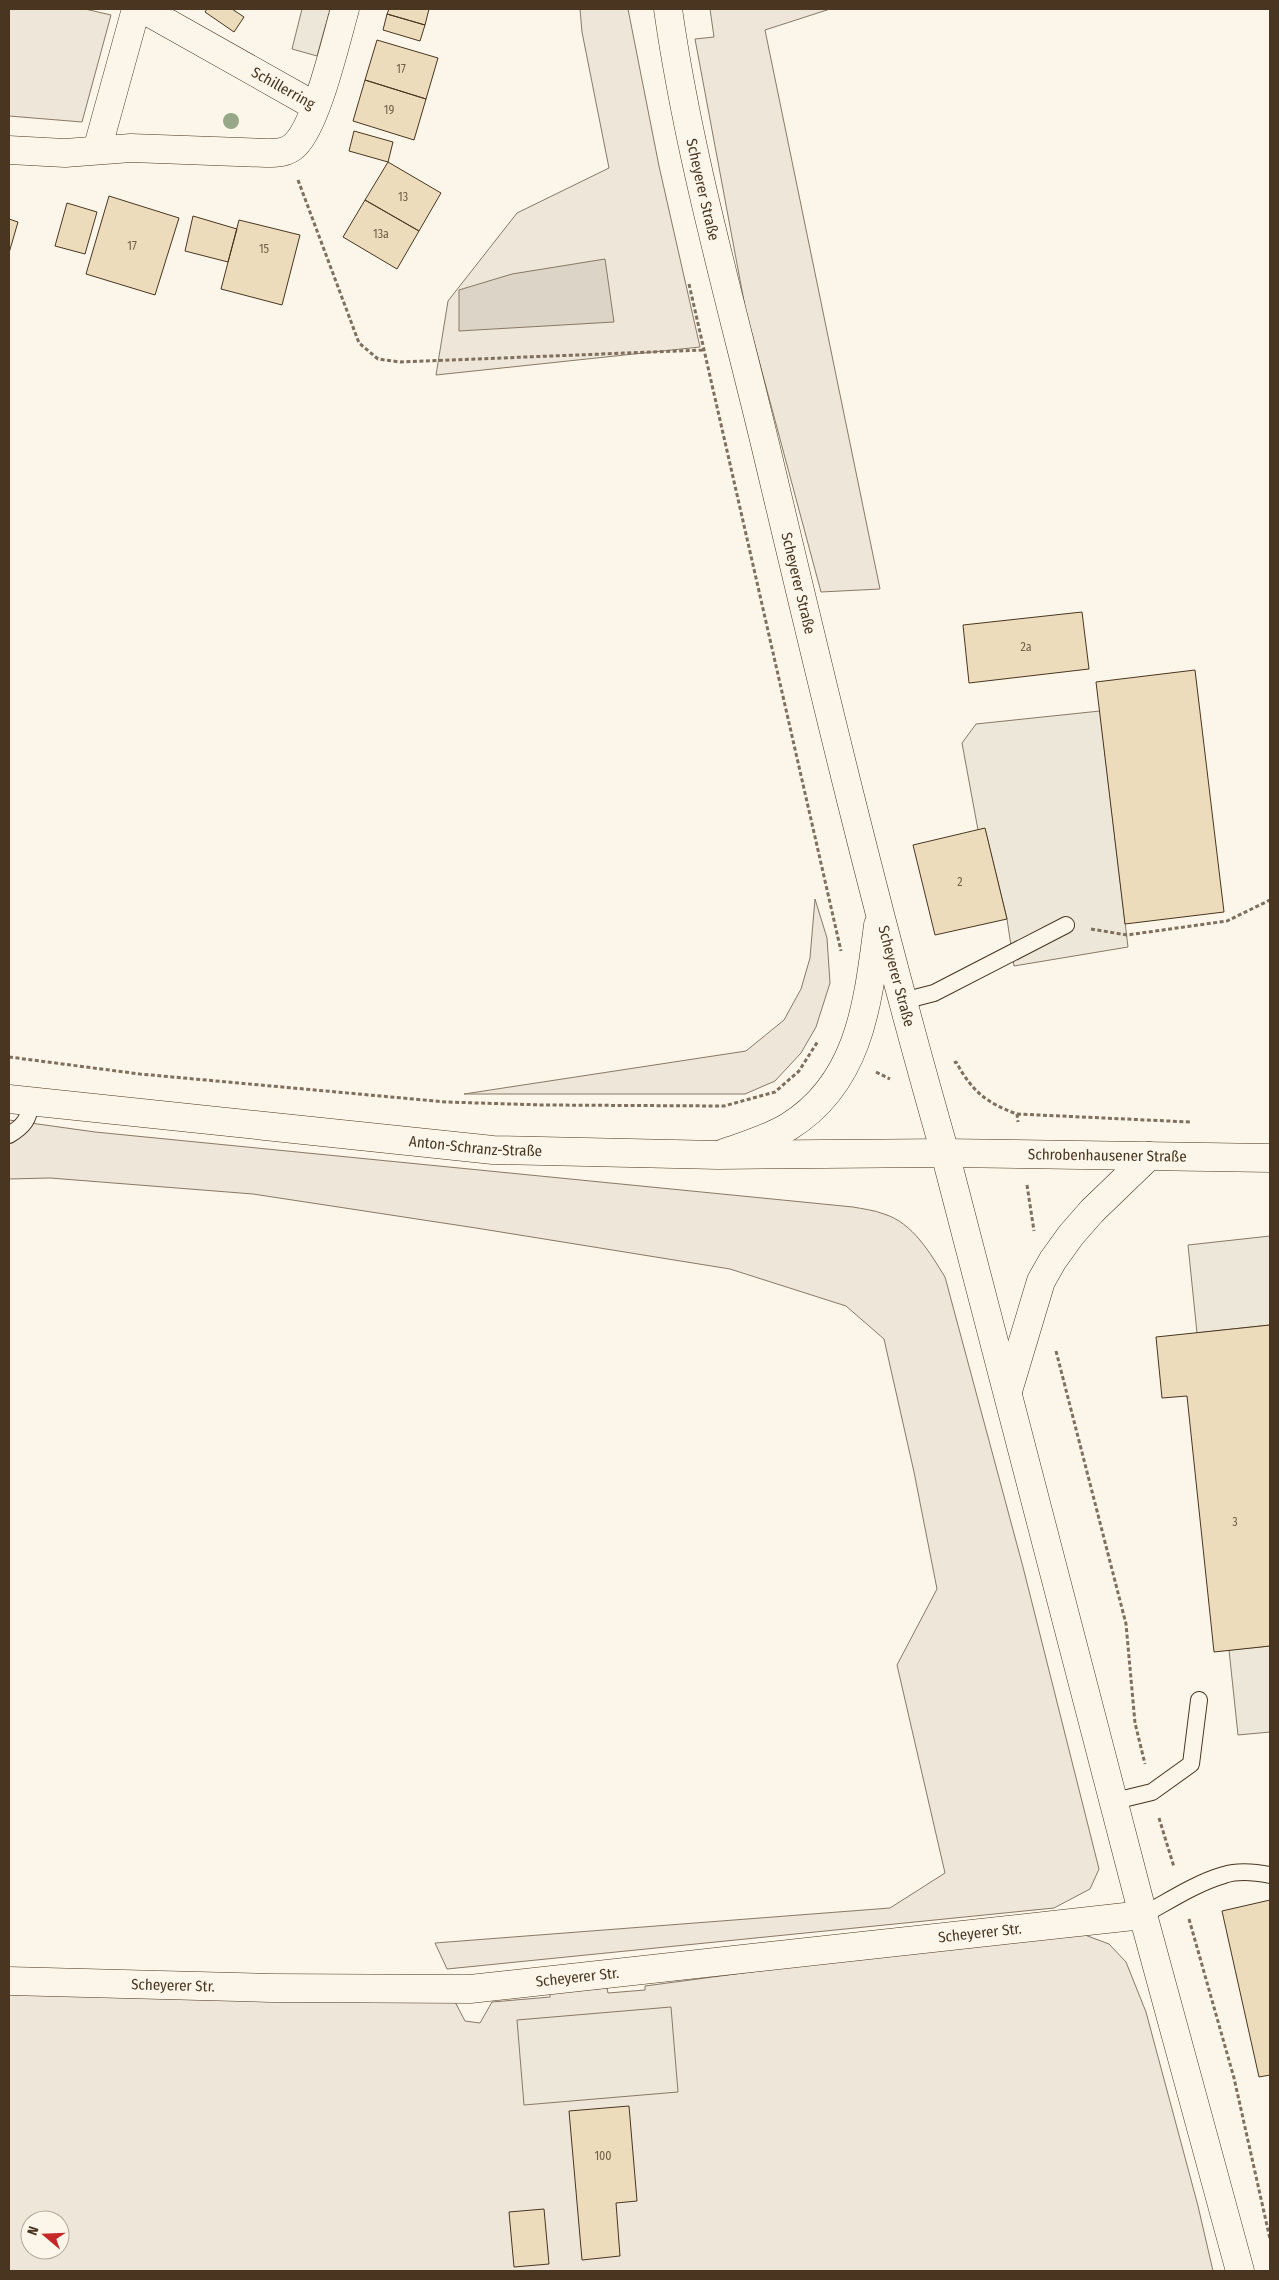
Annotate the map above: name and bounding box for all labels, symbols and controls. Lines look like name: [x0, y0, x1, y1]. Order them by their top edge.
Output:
house number: 17: [396, 62, 406, 76]
street label: Schillerring: [248, 63, 318, 113]
house number: 19: [384, 103, 394, 117]
street label: Scheyerer Straße: [682, 137, 723, 242]
house number: 13: [398, 190, 408, 204]
house number: 13a: [373, 227, 389, 241]
house number: 17: [127, 239, 137, 253]
house number: 15: [259, 242, 270, 256]
street label: Scheyerer Straße: [777, 530, 819, 636]
house number: 2a: [1020, 640, 1032, 654]
house number: 2: [957, 875, 963, 889]
street label: Scheyerer Straße: [874, 924, 918, 1029]
street label: Anton-Schranz-Straße: [408, 1132, 542, 1160]
street label: Schrobenhausener Straße: [1028, 1145, 1187, 1166]
house number: 3: [1232, 1515, 1238, 1529]
street label: Scheyerer Str.: [937, 1919, 1022, 1946]
street label: Scheyerer Str.: [535, 1964, 620, 1991]
street label: Scheyerer Str.: [131, 1975, 215, 1995]
house number: 100: [594, 2149, 612, 2163]
north arrow: [20, 2210, 70, 2260]
text: N: [24, 2224, 43, 2238]

